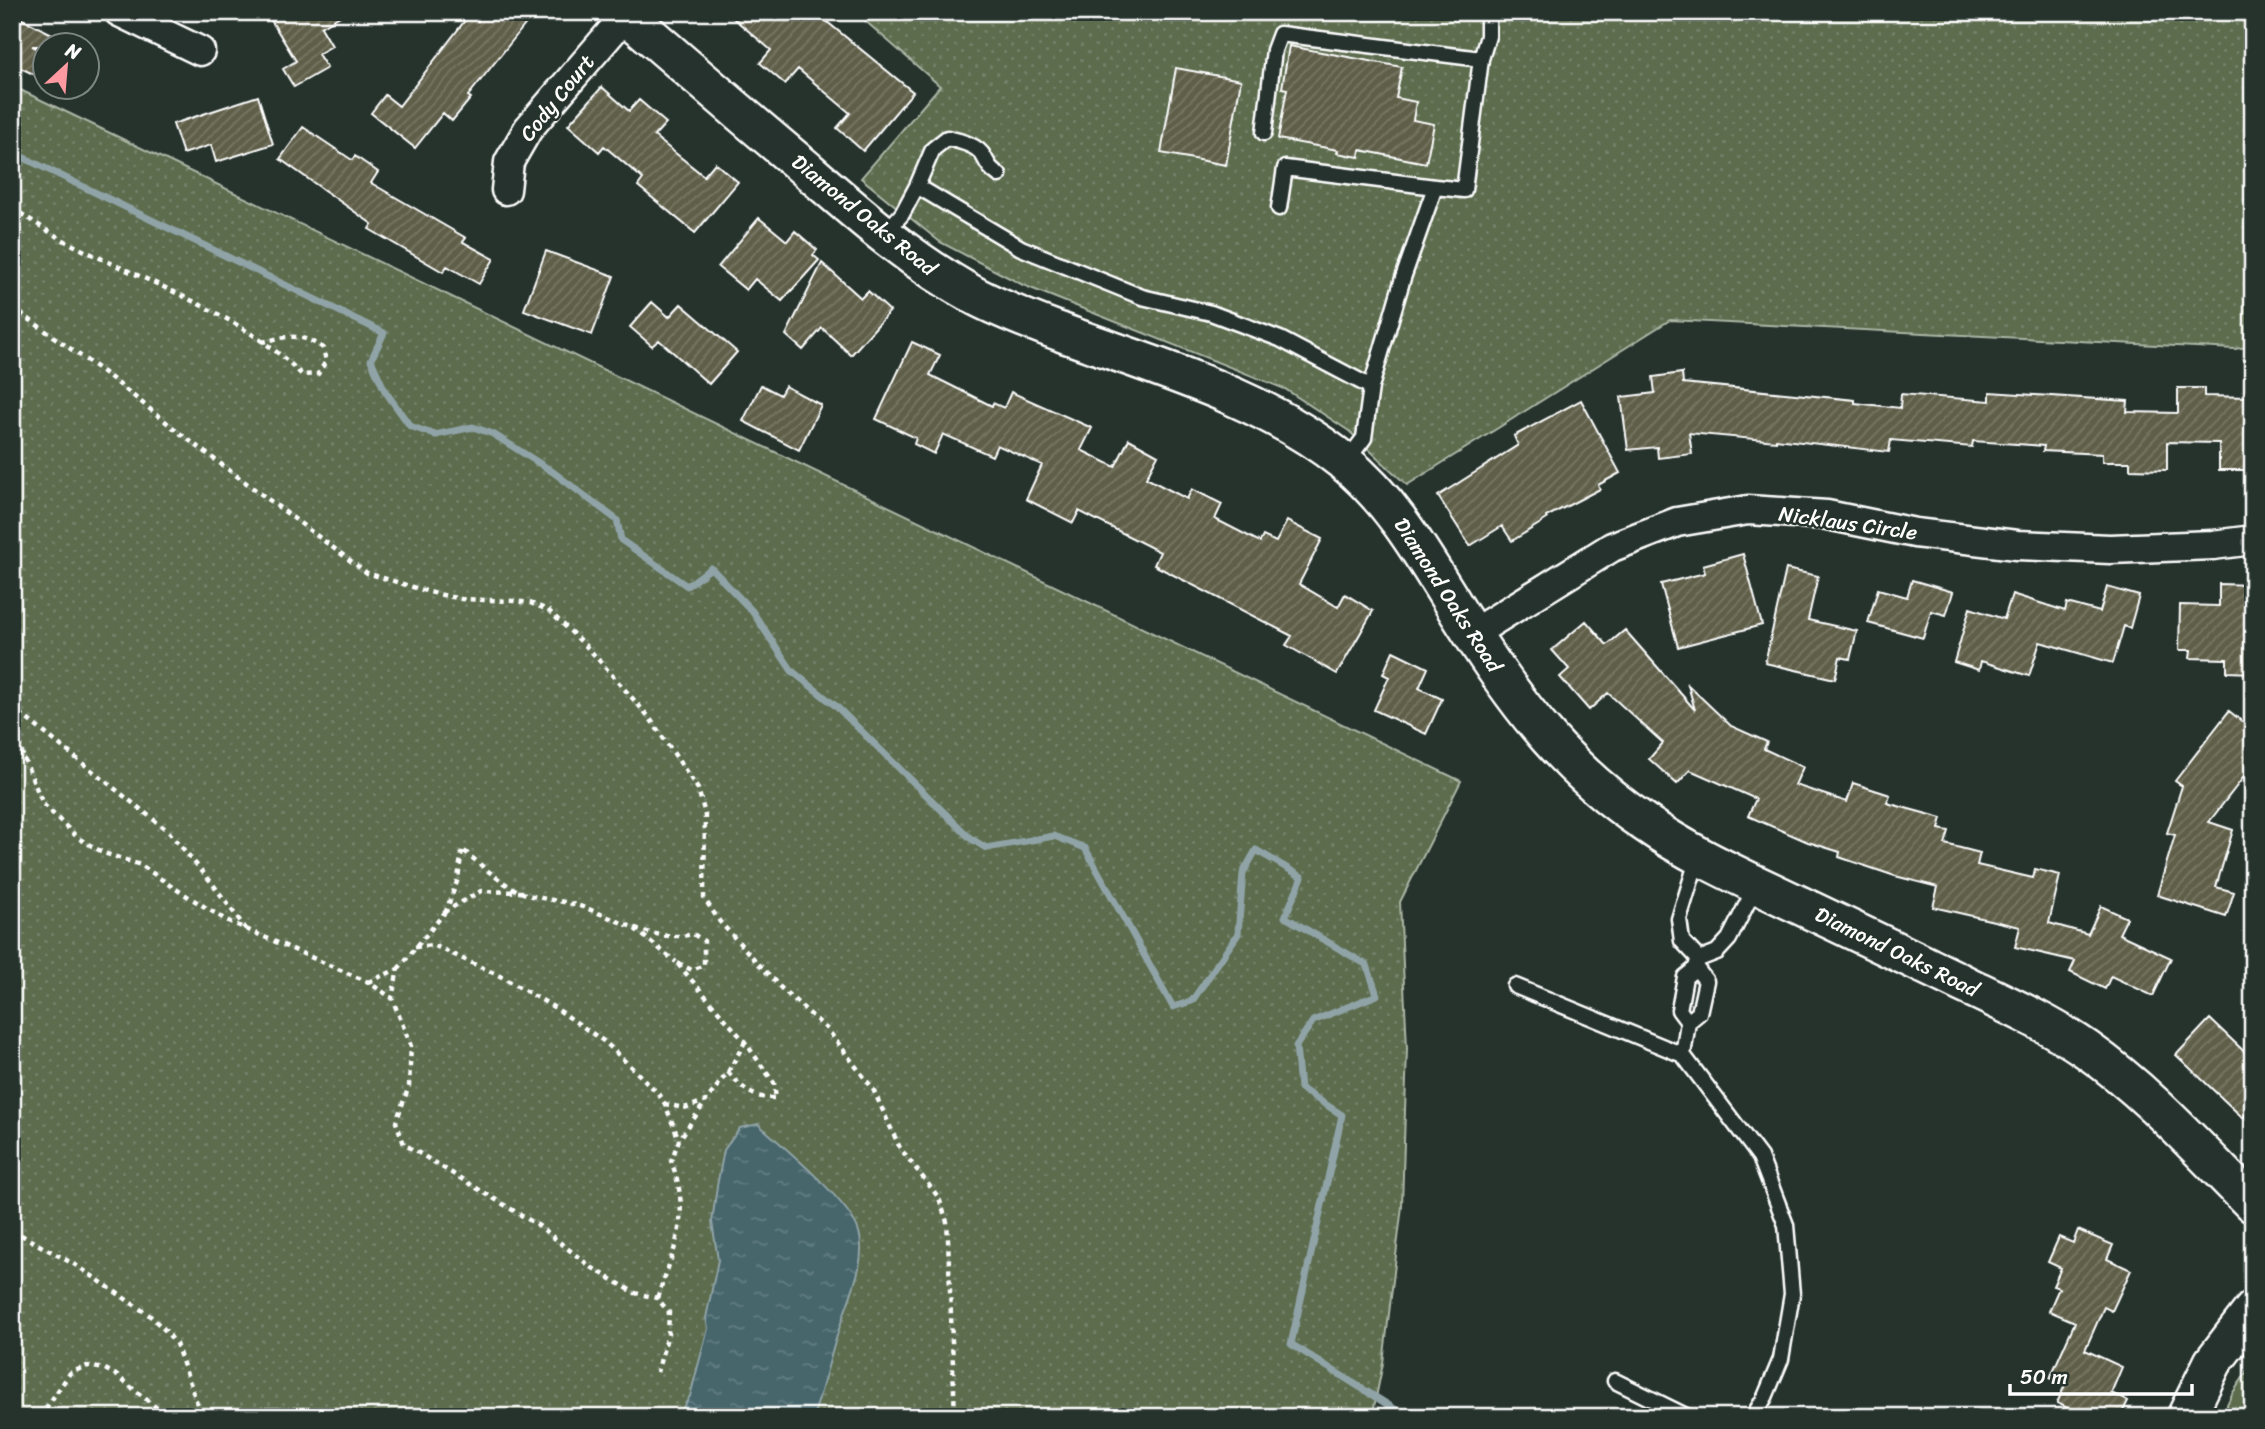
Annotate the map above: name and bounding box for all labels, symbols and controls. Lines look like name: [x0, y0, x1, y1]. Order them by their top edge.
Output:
north arrow: [32, 32, 102, 102]
text: N: [59, 33, 87, 69]
street label: Cody Court: [510, 46, 604, 150]
street label: Diamond Oaks Road: [783, 144, 947, 287]
street label: Nicklaus Circle: [1776, 494, 1920, 552]
street label: Diamond Oaks Road: [1383, 510, 1514, 682]
street label: Diamond Oaks Road: [1808, 896, 1987, 1009]
scale bar: [2010, 1352, 2192, 1396]
text: 50 m: [2020, 1358, 2068, 1396]

